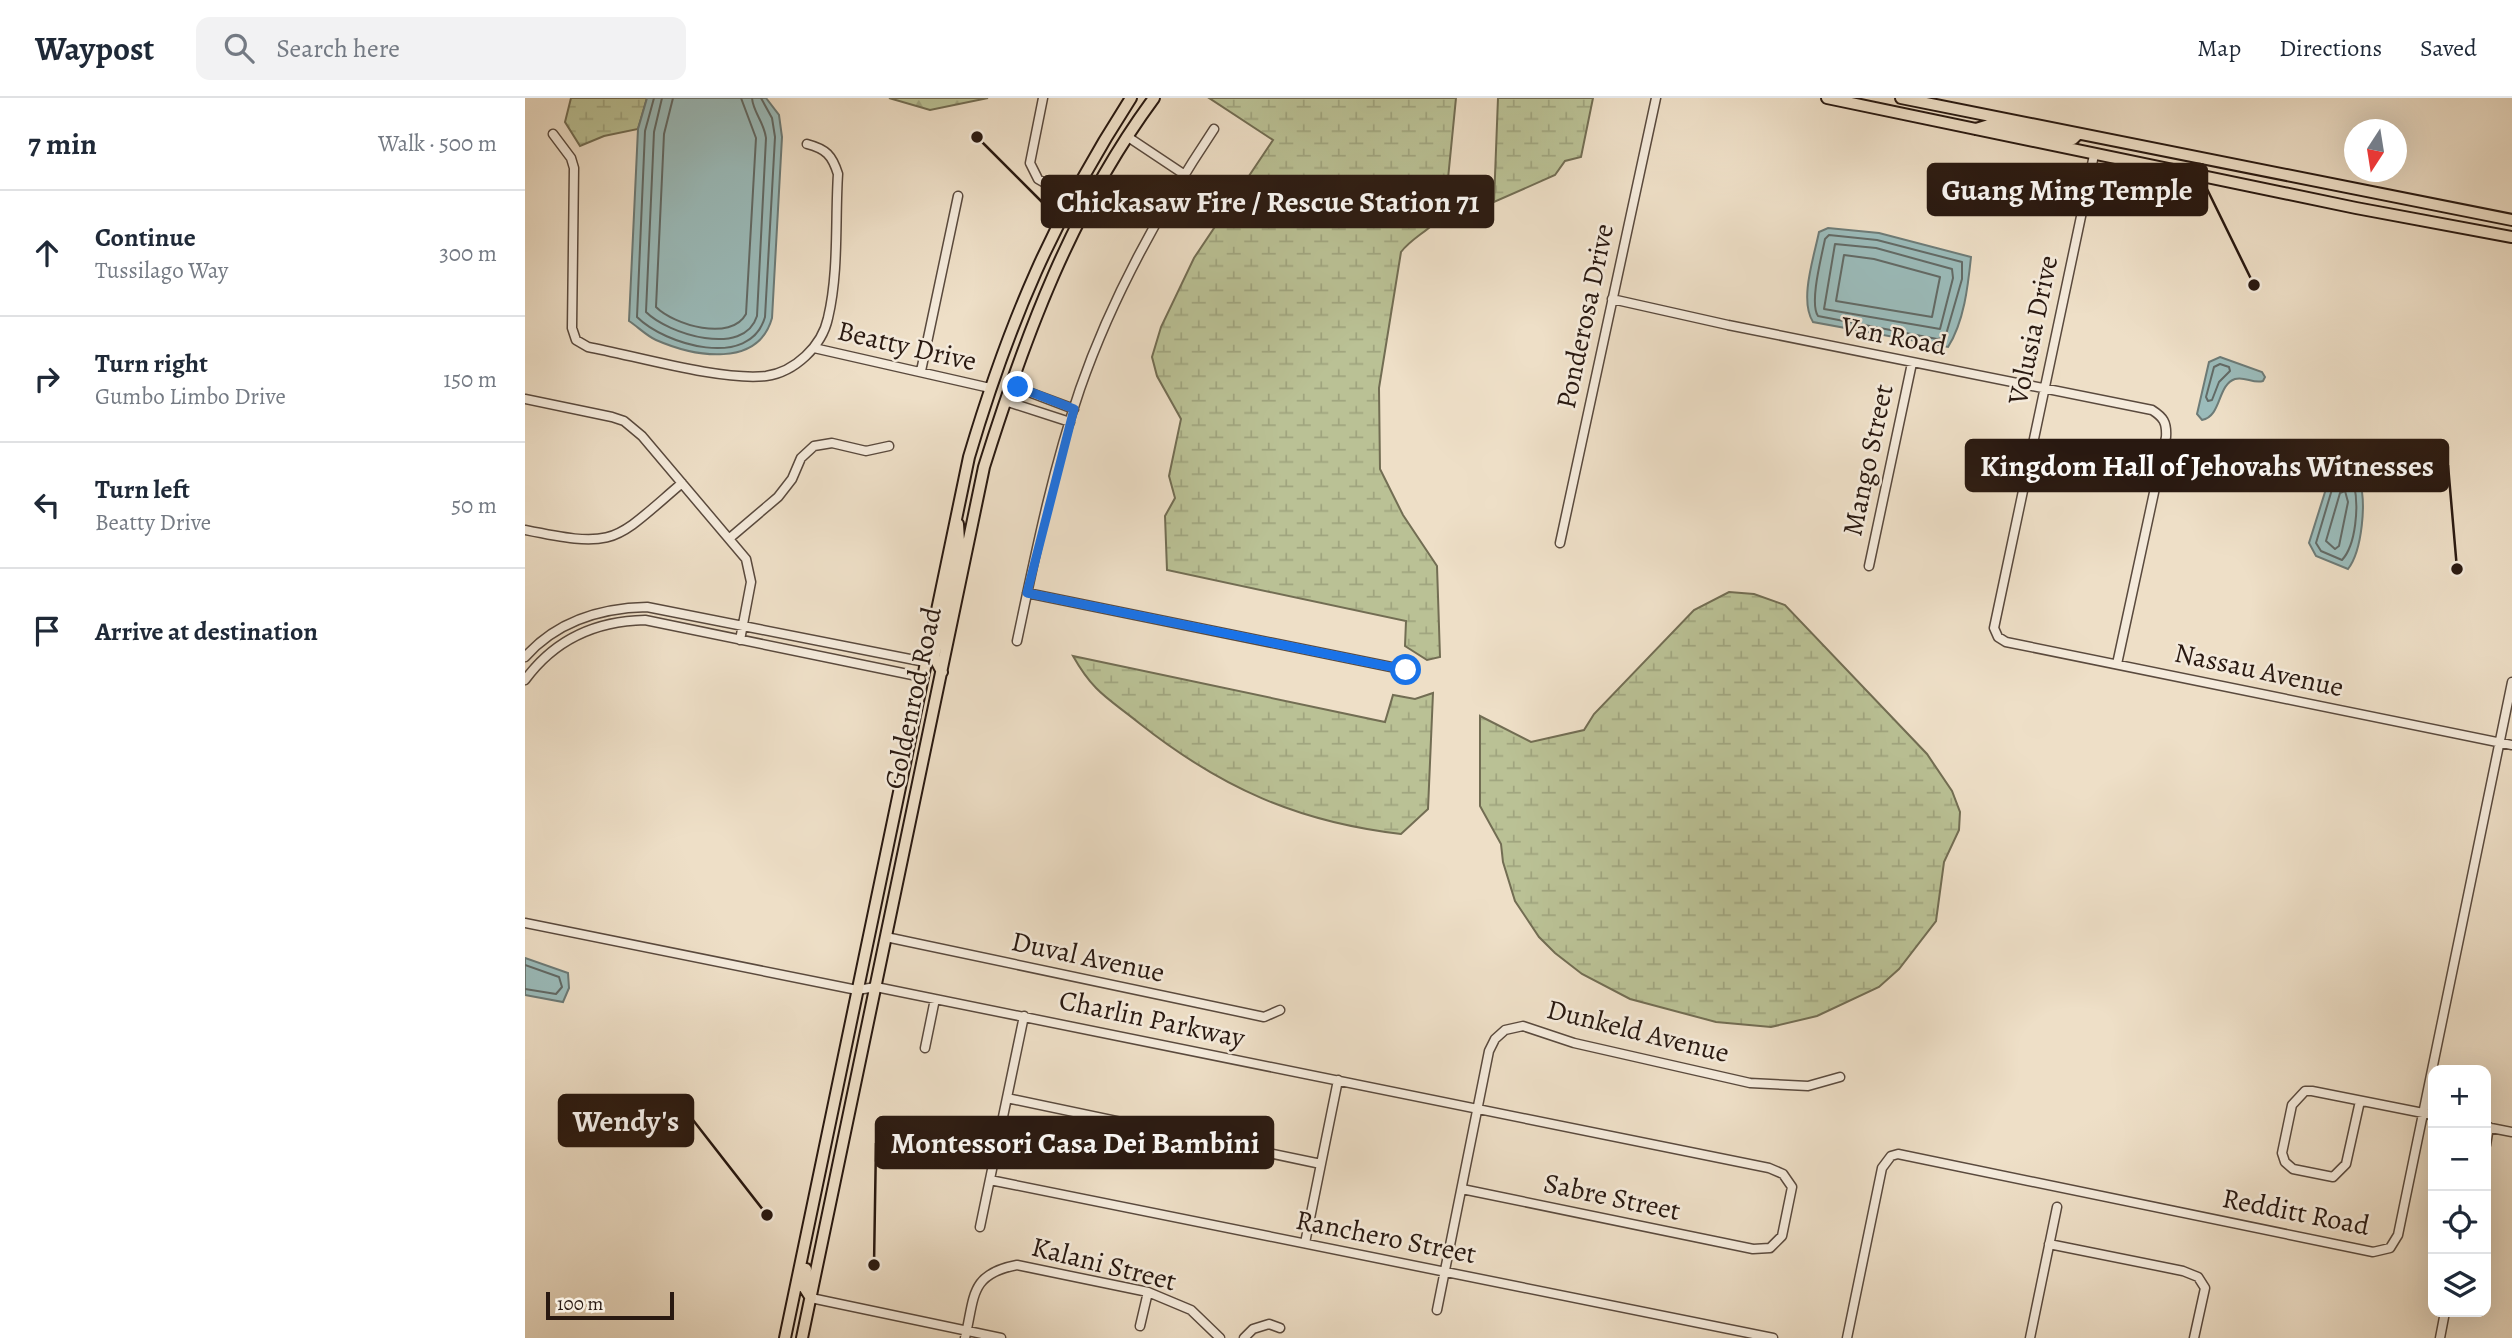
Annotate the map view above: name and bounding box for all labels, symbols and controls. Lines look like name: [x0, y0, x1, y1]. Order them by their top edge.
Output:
search box: [196, 17, 686, 80]
text: Waypost: [35, 26, 154, 71]
icon: search: [220, 29, 258, 67]
text: Search here: [276, 31, 400, 66]
text: Map: [2197, 32, 2241, 64]
text: Directions: [2279, 32, 2382, 64]
text: Saved: [2420, 32, 2477, 64]
north arrow: [2344, 119, 2407, 182]
text: 7 min: [28, 124, 97, 164]
text: Walk · 500 m: [378, 128, 497, 159]
callout: Guang Ming Temple: [1928, 164, 2207, 215]
text: Guang Ming Temple: [1941, 170, 2193, 210]
callout: Chickasaw Fire / Rescue Station 71: [1042, 176, 1493, 227]
text: Chickasaw Fire / Rescue Station 71: [1056, 182, 1480, 222]
text: Continue: [95, 220, 196, 255]
street label: Ponderosa Drive: [1547, 220, 1623, 412]
icon: ahead: [28, 234, 66, 272]
text: 300 m: [439, 238, 497, 269]
street label: Volusia Drive: [1998, 252, 2067, 409]
text: Tussilago Way: [95, 255, 228, 286]
street label: Van Road: [1837, 307, 1951, 365]
street label: Beatty Drive: [834, 312, 980, 380]
text: Turn right: [95, 346, 208, 381]
icon: right: [28, 360, 66, 398]
text: 150 m: [443, 364, 497, 395]
route end: [1002, 371, 1033, 402]
text: Gumbo Limbo Drive: [95, 381, 286, 412]
street label: Mango Street: [1833, 381, 1903, 539]
callout: Kingdom Hall of Jehovahs Witnesses: [1966, 440, 2448, 491]
text: Kingdom Hall of Jehovahs Witnesses: [1980, 446, 2434, 486]
text: Turn left: [95, 472, 190, 507]
icon: left: [28, 486, 66, 524]
text: 50 m: [451, 490, 497, 521]
text: Beatty Drive: [95, 507, 211, 538]
street label: Goldenrod Road: [875, 603, 951, 792]
icon: arrive: [28, 612, 66, 650]
text: Arrive at destination: [95, 614, 318, 649]
street label: Nassau Avenue: [2171, 634, 2347, 706]
route start: [1390, 654, 1421, 685]
street label: Duval Avenue: [1008, 922, 1168, 992]
street label: Charlin Parkway: [1056, 981, 1249, 1057]
street label: Dunkeld Avenue: [1543, 990, 1733, 1072]
map controls: [2428, 1065, 2491, 1317]
button: +: [2428, 1065, 2491, 1128]
callout: Wendy's: [559, 1095, 693, 1146]
text: Wendy's: [572, 1101, 679, 1141]
callout: Montessori Casa Dei Bambini: [876, 1117, 1273, 1168]
text: Montessori Casa Dei Bambini: [891, 1123, 1260, 1163]
button: −: [2428, 1128, 2491, 1191]
street label: Sabre Street: [1540, 1164, 1684, 1230]
street label: Redditt Road: [2219, 1179, 2374, 1245]
button: locate: [2428, 1191, 2491, 1254]
street label: Ranchero Street: [1293, 1201, 1479, 1273]
street label: Kalani Street: [1028, 1228, 1180, 1300]
button: layers: [2428, 1254, 2491, 1317]
scale bar: [546, 1289, 674, 1321]
text: 100 m: [557, 1291, 603, 1317]

